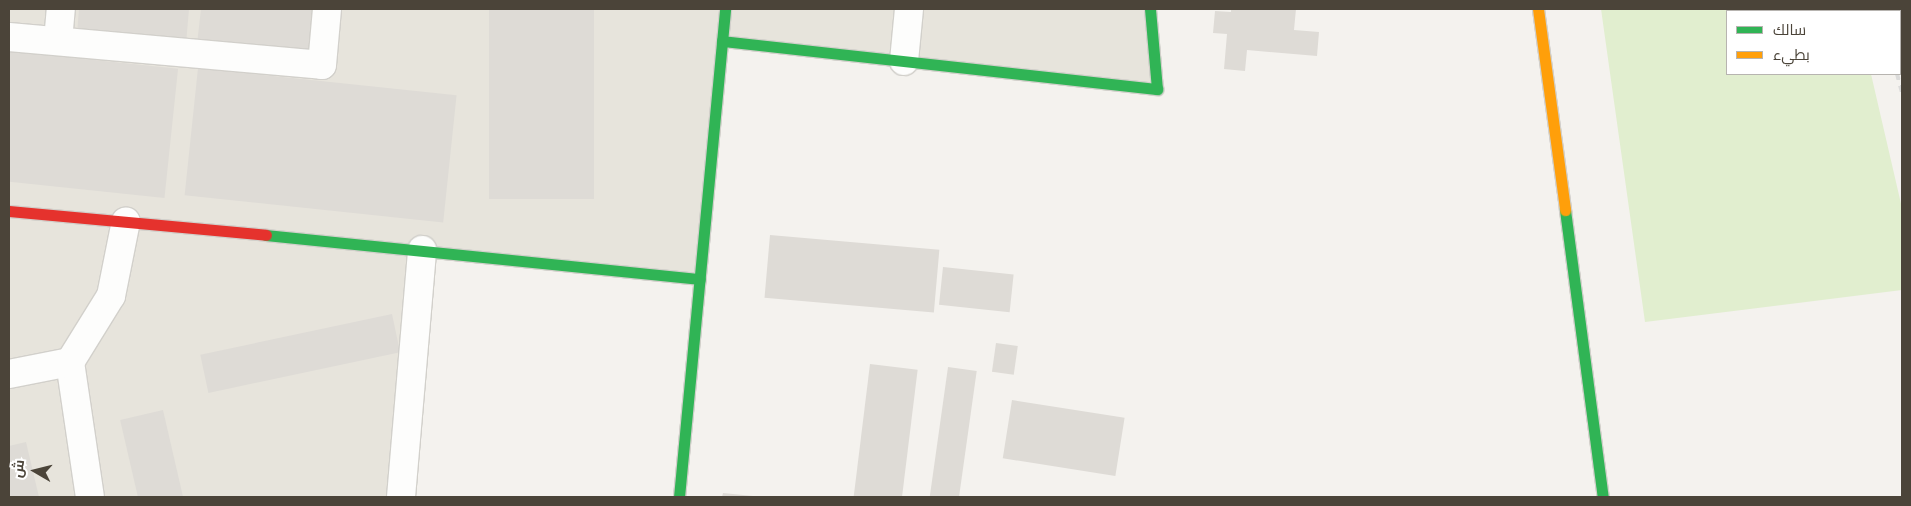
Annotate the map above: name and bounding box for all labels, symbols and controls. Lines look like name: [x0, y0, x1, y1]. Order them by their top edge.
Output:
legend: [1726, 10, 1901, 75]
text: سالك: [1773, 22, 1806, 41]
text: بطيء: [1773, 47, 1810, 66]
north arrow: [10, 446, 60, 496]
text: ش: [10, 459, 29, 479]

